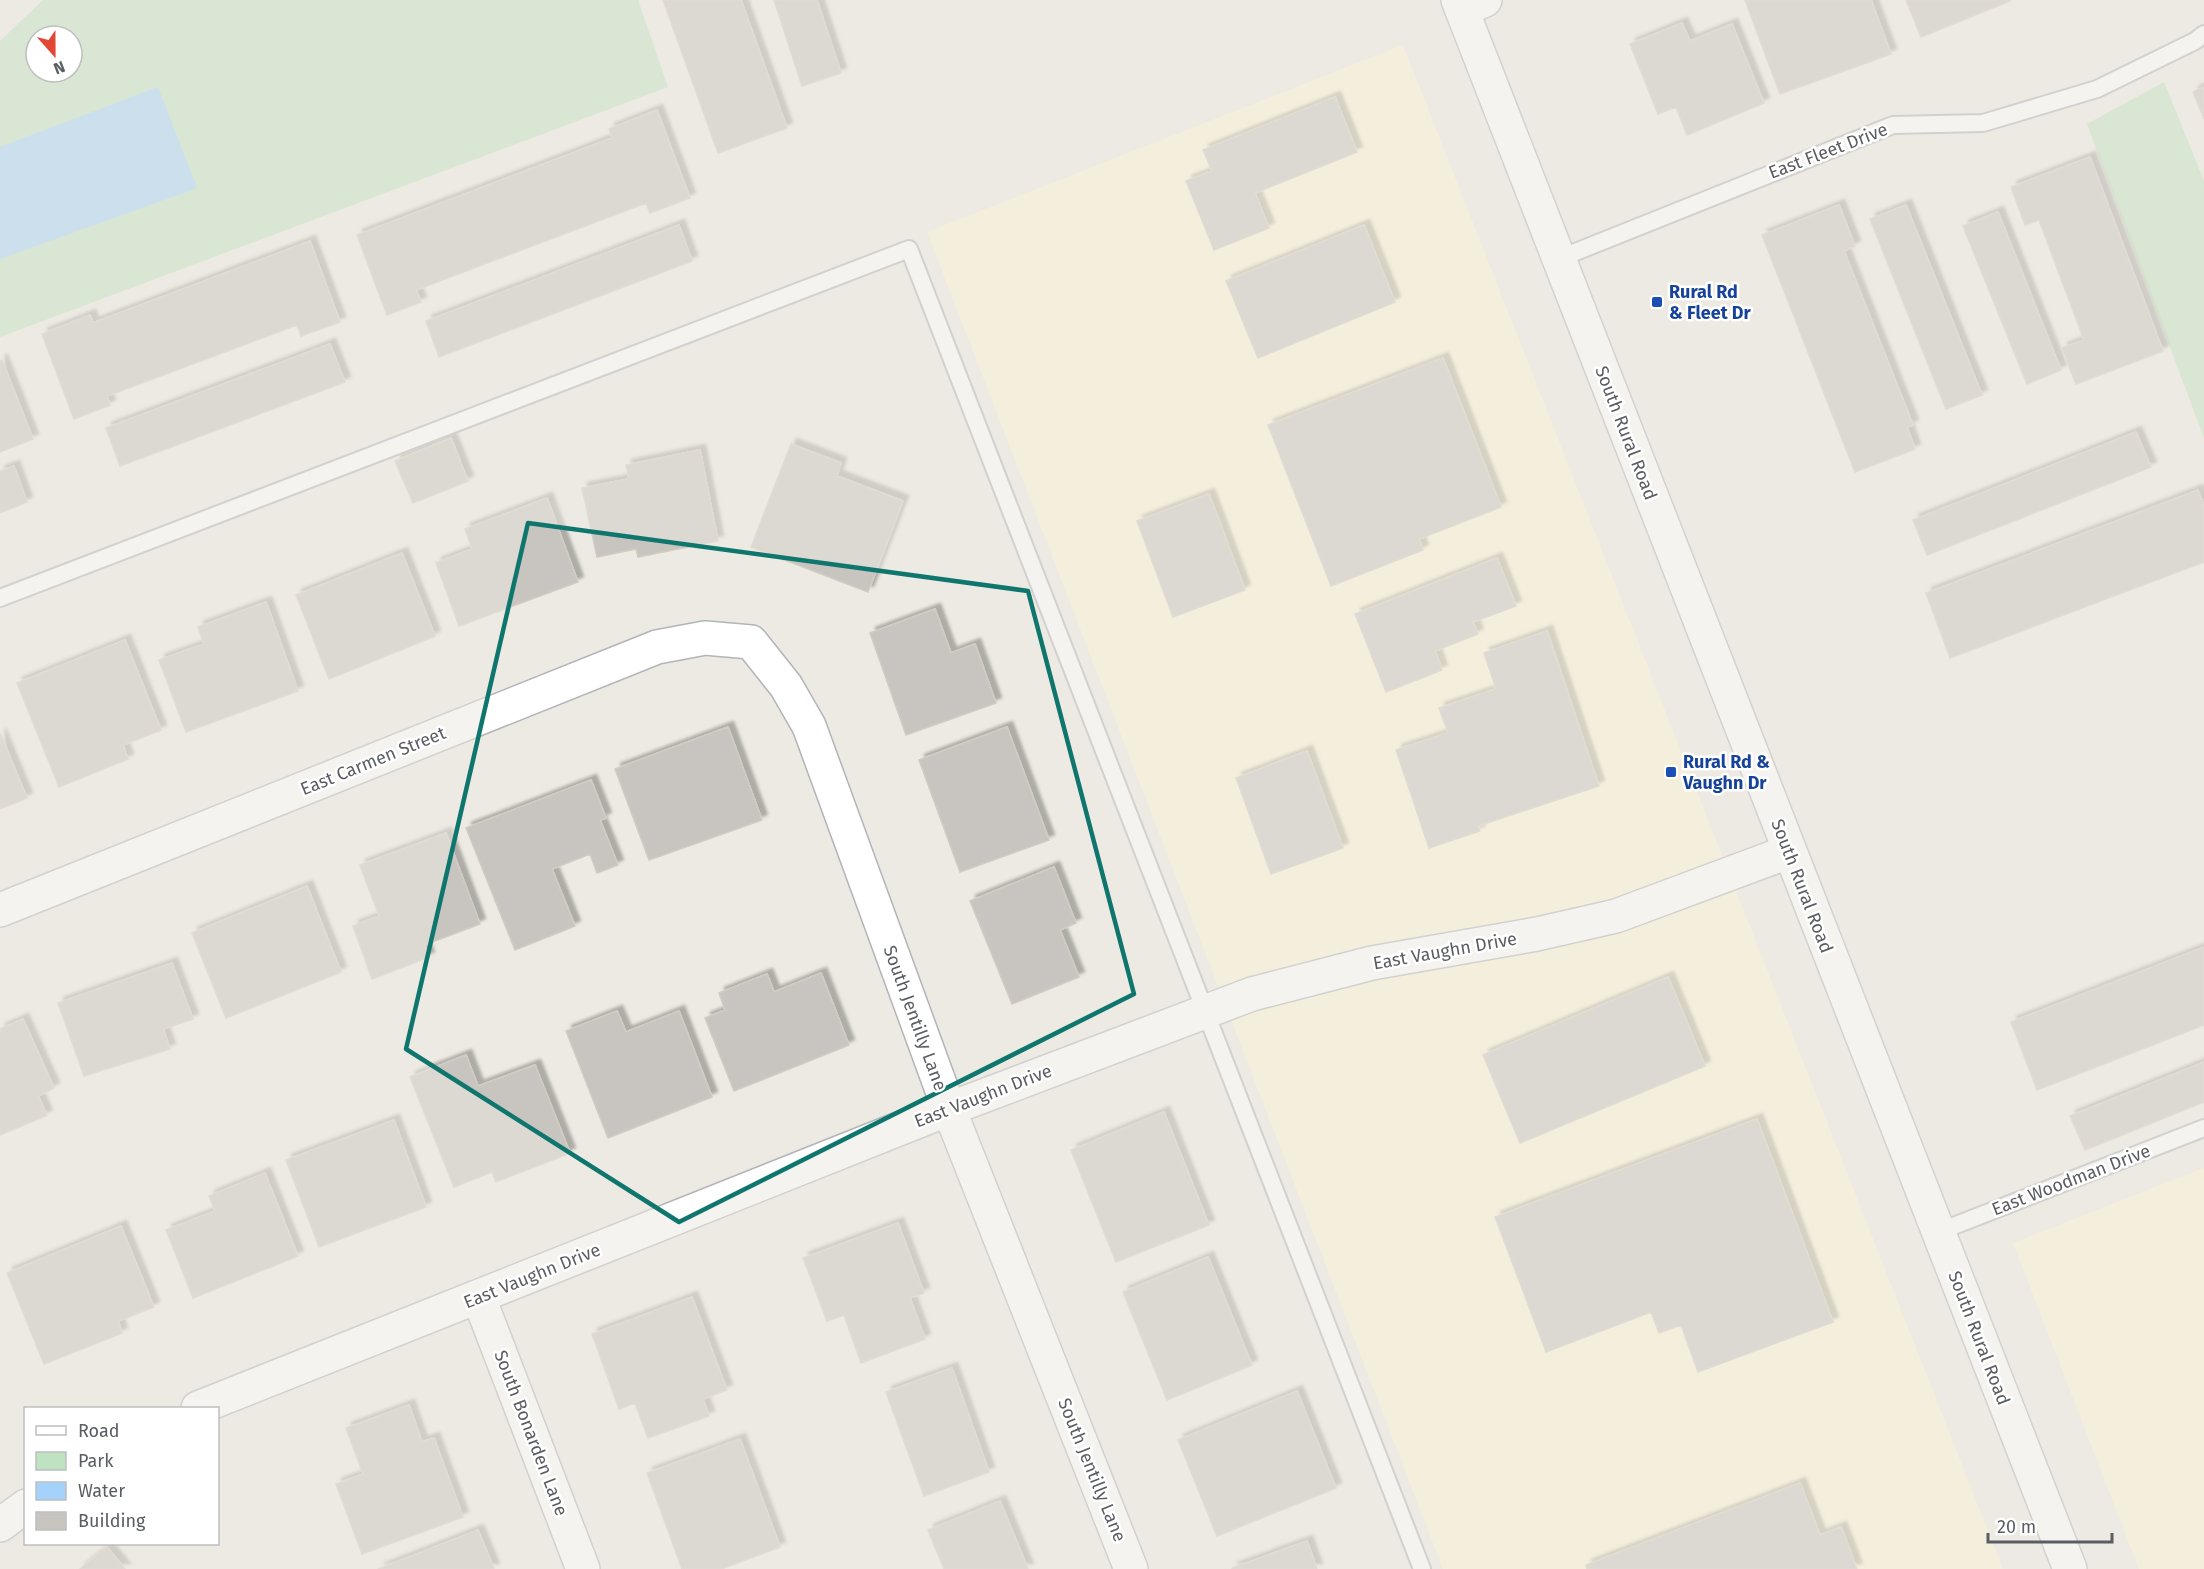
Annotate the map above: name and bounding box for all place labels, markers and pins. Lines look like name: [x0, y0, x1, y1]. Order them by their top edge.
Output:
place label: Rural Rd & Fleet Dr: [1669, 281, 1752, 324]
marker: Rural Rd & Fleet Dr: [1650, 295, 1664, 309]
place label: Rural Rd & Vaughn Dr: [1682, 751, 1770, 794]
marker: Rural Rd & Vaughn Dr: [1664, 765, 1678, 779]

